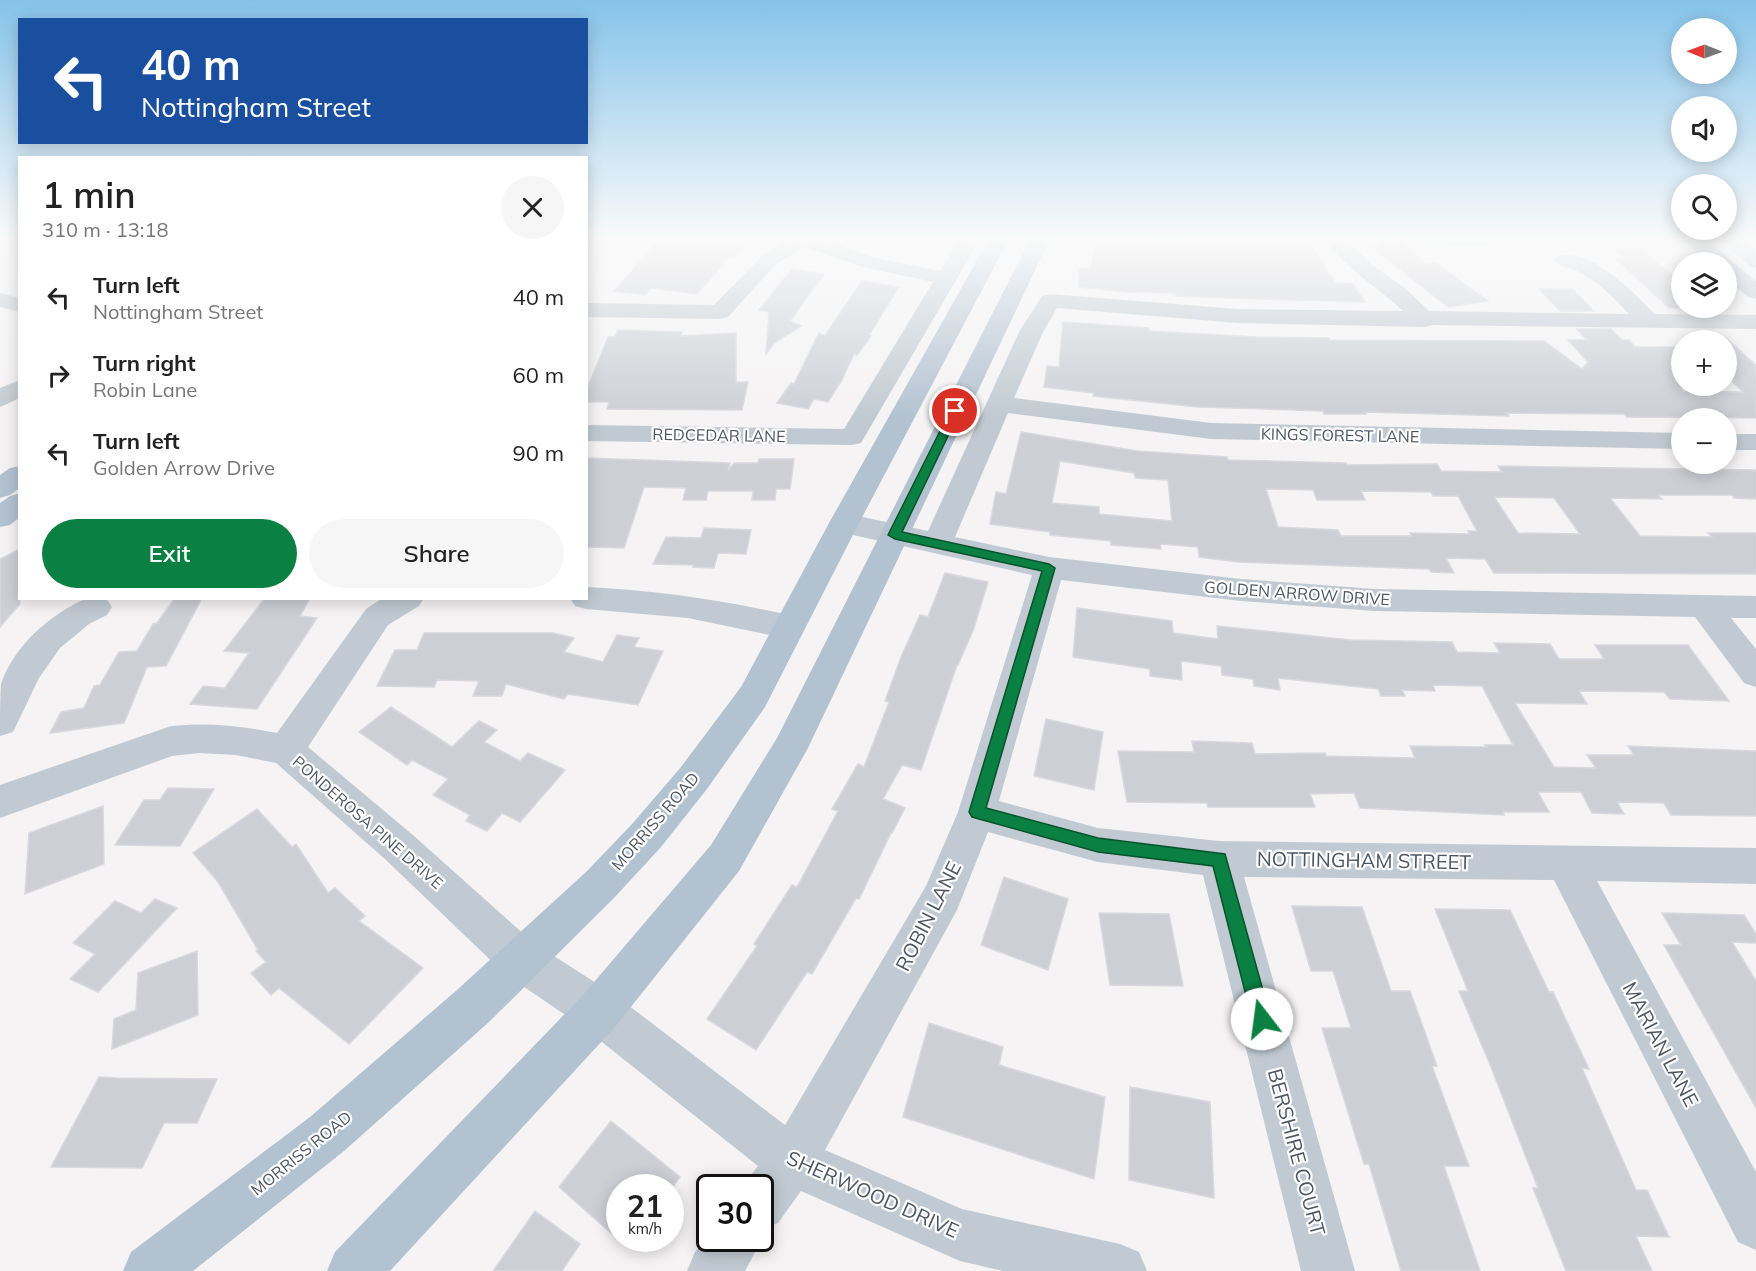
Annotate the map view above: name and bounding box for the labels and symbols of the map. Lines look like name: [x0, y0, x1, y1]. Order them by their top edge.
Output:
north arrow: [1671, 18, 1737, 84]
pin: [929, 385, 980, 436]
street label: REDCEDAR LANE: [652, 424, 786, 446]
street label: KINGS FOREST LANE: [1261, 424, 1419, 446]
street label: GOLDEN ARROW DRIVE: [1204, 577, 1390, 609]
street label: PONDEROSA PINE DRIVE: [289, 751, 447, 893]
street label: MORRISS ROAD: [607, 768, 703, 874]
street label: NOTTINGHAM STREET: [1257, 846, 1471, 874]
street label: ROBIN LANE: [890, 857, 966, 975]
street label: MARIAN LANE: [1618, 977, 1704, 1111]
position arrow: [1230, 987, 1294, 1051]
street label: BERSHIRE COURT: [1263, 1066, 1331, 1238]
street label: MORRISS ROAD: [247, 1106, 355, 1200]
street label: SHERWOOD DRIVE: [783, 1145, 963, 1243]
speed limit sign: 30: [696, 1174, 774, 1252]

